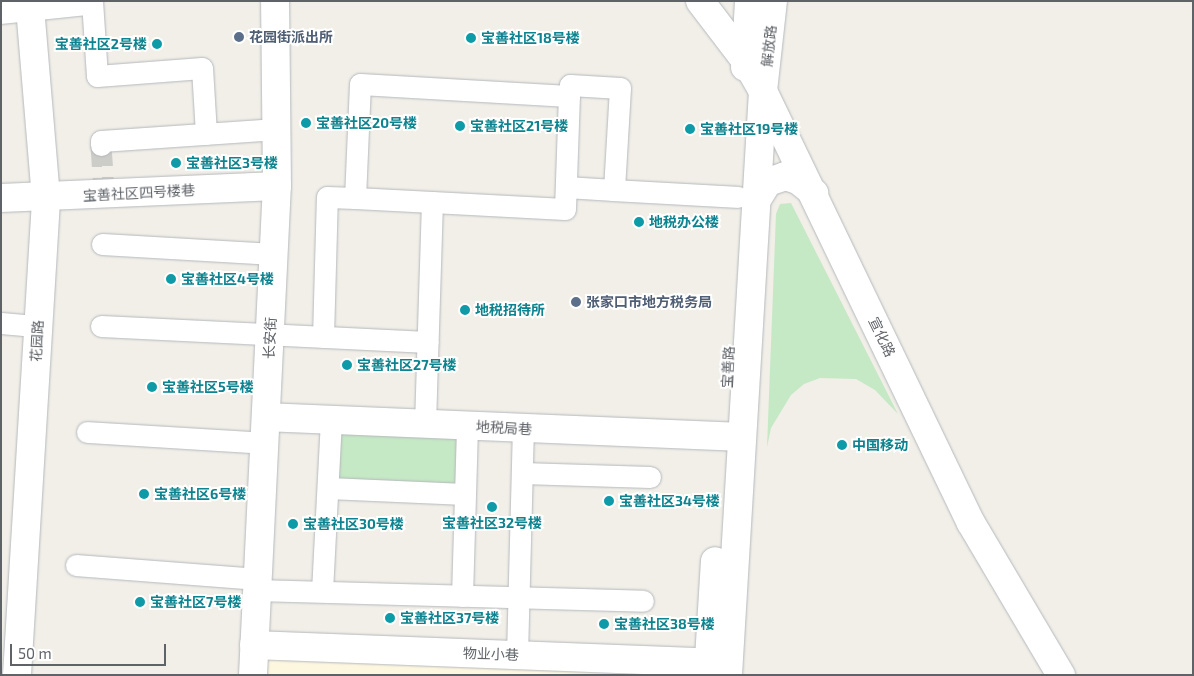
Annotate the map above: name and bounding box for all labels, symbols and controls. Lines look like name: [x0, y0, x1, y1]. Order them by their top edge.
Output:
street label: 解放路: [758, 24, 780, 68]
place label: 花园街派出所: [249, 29, 333, 45]
place label: 宝善社区18号楼: [481, 30, 580, 46]
marker: 花园街派出所: [233, 31, 245, 43]
marker: 宝善社区18号楼: [465, 32, 477, 44]
place label: 宝善社区2号楼: [55, 36, 147, 52]
marker: 宝善社区2号楼: [151, 38, 163, 50]
place label: 宝善社区20号楼: [316, 115, 417, 131]
marker: 宝善社区20号楼: [300, 117, 312, 129]
place label: 宝善社区21号楼: [470, 118, 568, 134]
marker: 宝善社区21号楼: [454, 120, 466, 132]
place label: 宝善社区19号楼: [700, 121, 798, 137]
marker: 宝善社区19号楼: [684, 123, 696, 135]
place label: 宝善社区3号楼: [186, 155, 278, 171]
marker: 宝善社区3号楼: [170, 157, 182, 169]
street label: 宝善社区四号楼巷: [83, 182, 195, 204]
place label: 地税办公楼: [649, 214, 719, 230]
marker: 地税办公楼: [633, 216, 645, 228]
place label: 宝善社区4号楼: [181, 271, 274, 287]
marker: 宝善社区4号楼: [165, 273, 177, 285]
place label: 张家口市地方税务局: [586, 294, 712, 310]
marker: 张家口市地方税务局: [570, 296, 582, 308]
place label: 地税招待所: [475, 302, 545, 318]
marker: 地税招待所: [459, 304, 471, 316]
street label: 宣化路: [865, 314, 899, 360]
street label: 长安街: [261, 317, 279, 359]
street label: 花园路: [28, 320, 46, 362]
street label: 宝善路: [719, 346, 737, 388]
place label: 宝善社区27号楼: [357, 357, 457, 373]
marker: 宝善社区27号楼: [341, 359, 353, 371]
place label: 宝善社区5号楼: [162, 379, 254, 395]
marker: 宝善社区5号楼: [146, 381, 158, 393]
street label: 地税局巷: [476, 418, 532, 438]
place label: 中国移动: [852, 437, 908, 453]
marker: 中国移动: [836, 439, 848, 451]
place label: 宝善社区6号楼: [154, 486, 246, 502]
marker: 宝善社区6号楼: [138, 488, 150, 500]
place label: 宝善社区34号楼: [619, 493, 720, 509]
marker: 宝善社区34号楼: [603, 495, 615, 507]
marker: 宝善社区32号楼: [486, 501, 498, 513]
place label: 宝善社区32号楼: [442, 515, 542, 531]
place label: 宝善社区30号楼: [303, 516, 404, 532]
marker: 宝善社区30号楼: [287, 518, 299, 530]
place label: 宝善社区7号楼: [150, 594, 241, 610]
marker: 宝善社区7号楼: [134, 596, 146, 608]
place label: 宝善社区37号楼: [400, 610, 499, 626]
marker: 宝善社区37号楼: [384, 612, 396, 624]
place label: 宝善社区38号楼: [614, 616, 715, 632]
marker: 宝善社区38号楼: [598, 618, 610, 630]
scale bar: [12, 634, 169, 666]
text: 50 m: [18, 644, 52, 662]
street label: 物业小巷: [463, 645, 519, 663]

